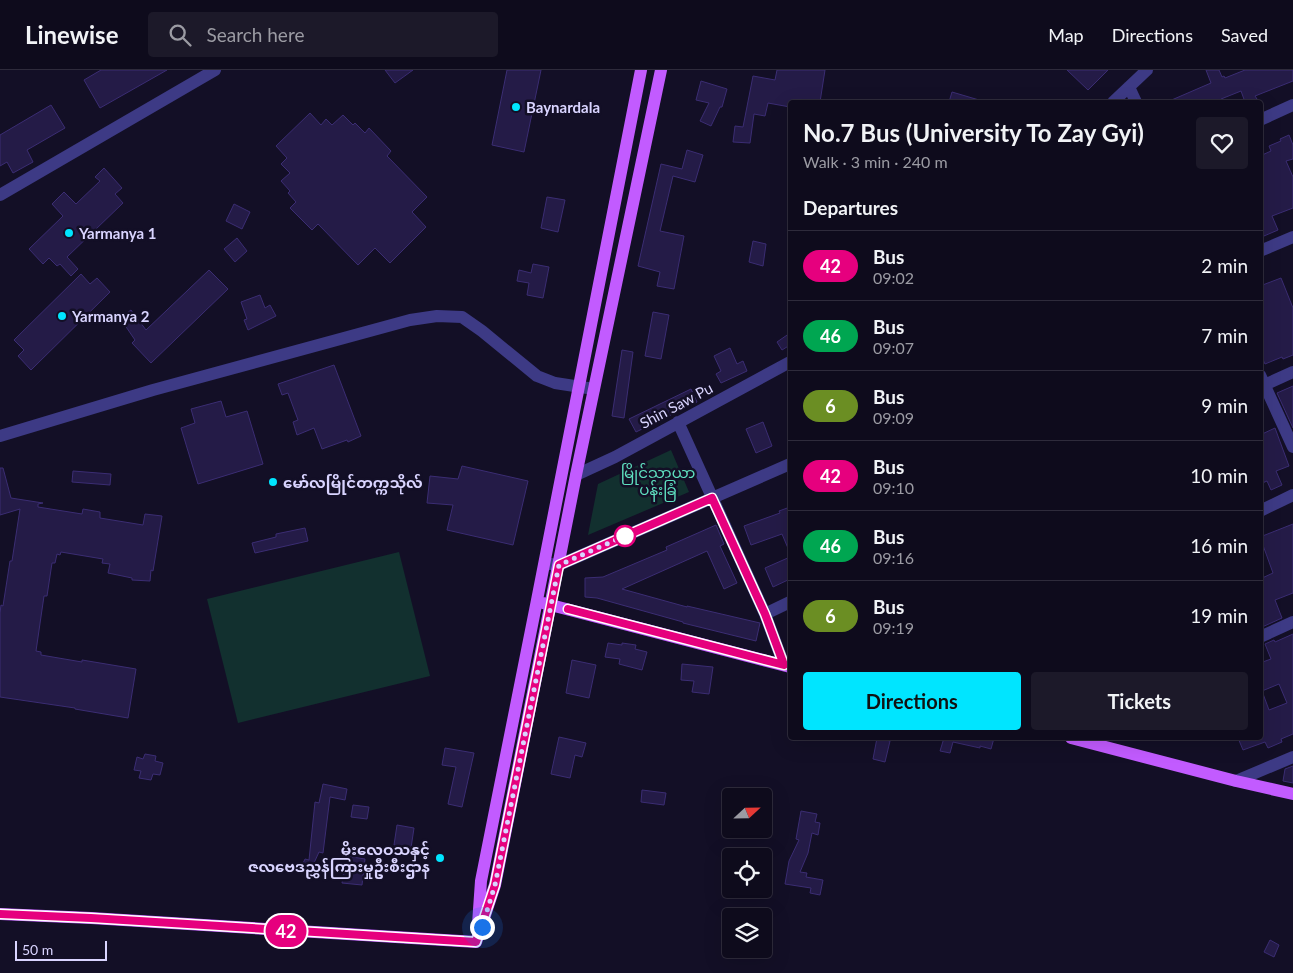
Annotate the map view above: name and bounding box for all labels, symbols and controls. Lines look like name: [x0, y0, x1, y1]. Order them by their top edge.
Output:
search box: [148, 12, 498, 57]
text: Linewise: [25, 20, 118, 49]
icon: search: [166, 21, 194, 49]
text: Search here: [206, 23, 304, 46]
text: Map: [1048, 24, 1084, 46]
text: Directions: [1112, 24, 1193, 46]
text: Saved: [1221, 24, 1268, 46]
place label: Baynardala: [526, 98, 600, 116]
marker: Baynardala: [510, 101, 522, 113]
button: heart: [1196, 117, 1248, 169]
text: No.7 Bus (University To Zay Gyi): [803, 118, 1144, 147]
text: Walk · 3 min · 240 m: [803, 152, 948, 171]
text: Departures: [803, 196, 898, 219]
place label: Yarmanya 1: [78, 224, 156, 242]
marker: Yarmanya 1: [63, 227, 75, 239]
text: Bus: [873, 245, 904, 268]
text: 2 min: [1201, 254, 1248, 277]
text: 42: [820, 255, 841, 277]
text: 09:02: [873, 268, 914, 287]
place label: Yarmanya 2: [71, 307, 150, 325]
marker: Yarmanya 2: [56, 310, 68, 322]
text: Bus: [873, 315, 904, 338]
text: 7 min: [1201, 324, 1248, 347]
text: 46: [820, 325, 841, 347]
text: 09:07: [873, 338, 914, 357]
street label: Shin Saw Pu: [636, 378, 716, 432]
text: Bus: [873, 385, 904, 408]
text: 9 min: [1201, 394, 1248, 417]
text: 6: [825, 395, 836, 417]
text: 09:09: [873, 408, 914, 427]
text: Bus: [873, 455, 904, 478]
park label: မြိုင်သာယာ ပန်းခြံ: [621, 463, 696, 502]
text: 10 min: [1190, 464, 1248, 487]
text: 42: [820, 465, 841, 487]
place label: မော်လမြိုင်တက္ကသိုလ်: [283, 473, 423, 495]
marker: မော်လမြိုင်တက္ကသိုလ်: [267, 476, 279, 488]
text: 09:10: [873, 478, 914, 497]
unlabelled marker: [614, 525, 636, 547]
text: Bus: [873, 525, 904, 548]
text: 16 min: [1190, 534, 1248, 557]
text: 46: [820, 535, 841, 557]
text: 09:16: [873, 548, 914, 567]
text: Bus: [873, 595, 904, 618]
text: 19 min: [1190, 604, 1248, 627]
text: 6: [825, 605, 836, 627]
text: 09:19: [873, 618, 914, 637]
button: Directions: [803, 672, 1021, 730]
button: Tickets: [1031, 672, 1248, 730]
north arrow: [722, 788, 772, 838]
map controls: [722, 788, 772, 958]
place label: မိုးလေဝသနှင့် ဇလဗေဒညွှန်ကြားမှုဦးစီးဌာန: [248, 840, 430, 879]
button: locate: [722, 848, 772, 898]
marker: မိုးလေဝသနှင့် ဇလဗေဒညွှန်ကြားမှုဦးစီးဌာန: [434, 852, 446, 864]
button: layers: [722, 908, 772, 958]
line badge: 42: [264, 915, 308, 947]
your location: [470, 915, 495, 940]
text: 42: [276, 920, 296, 942]
scale bar: [15, 938, 108, 961]
text: 50 m: [22, 941, 53, 958]

